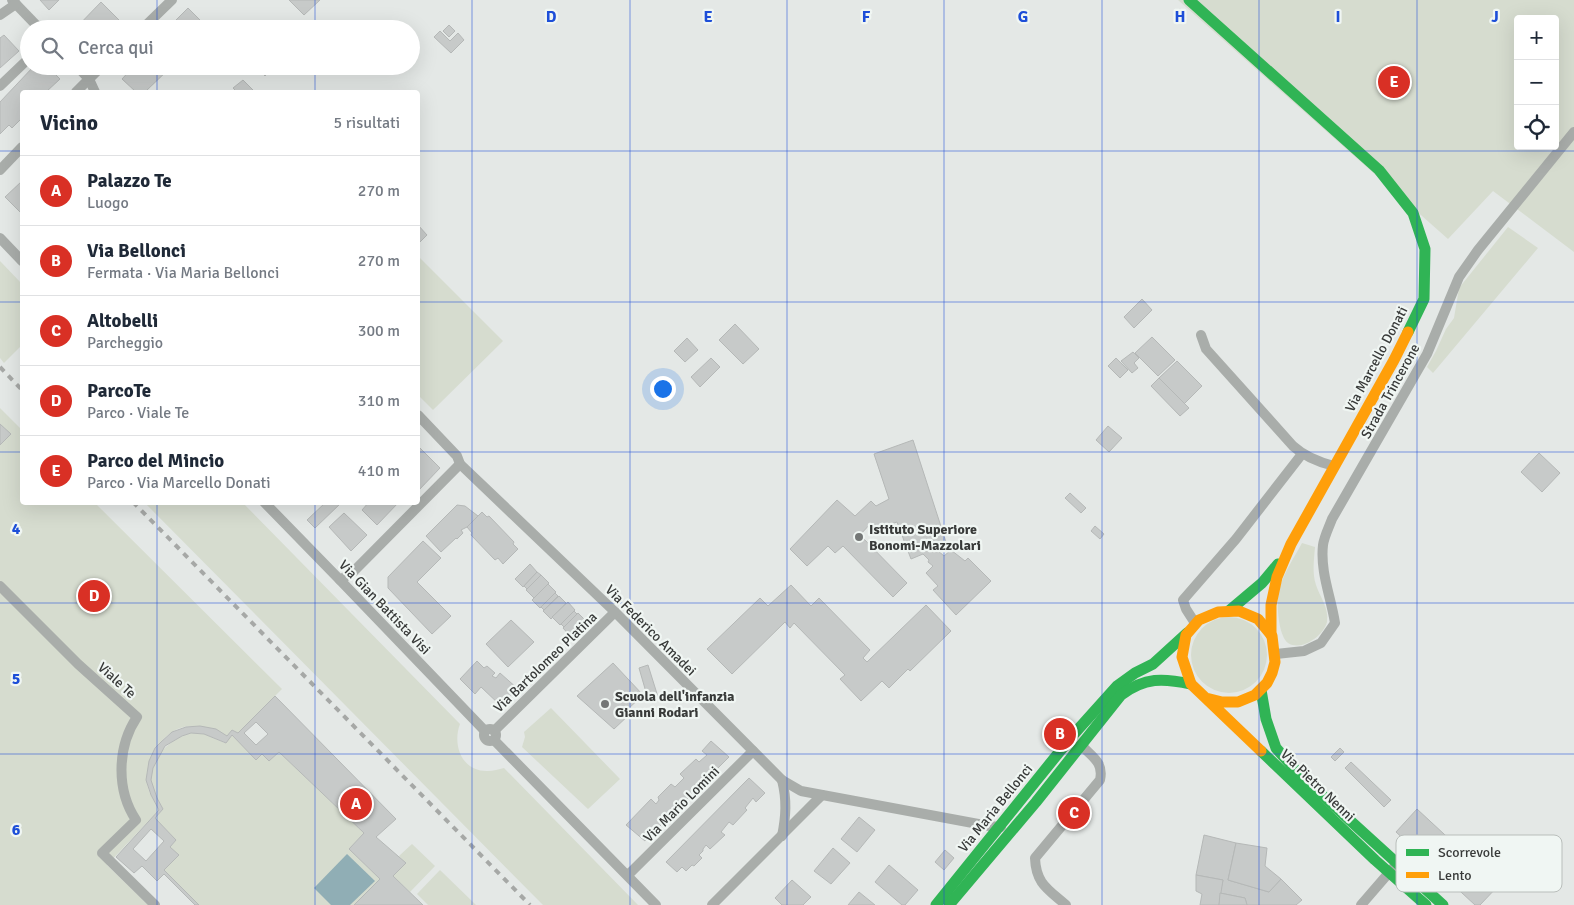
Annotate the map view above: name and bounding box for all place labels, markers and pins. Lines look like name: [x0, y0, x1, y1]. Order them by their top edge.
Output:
pin: E: [1378, 63, 1410, 101]
place label: Istituto Superiore Bonomi-Mazzolari: [869, 521, 981, 554]
marker: Istituto Superiore Bonomi-Mazzolari: [853, 531, 865, 543]
pin: D: [78, 577, 110, 615]
place label: Scuola dell'infanzia Gianni Rodari: [615, 688, 734, 721]
marker: Scuola dell'infanzia Gianni Rodari: [599, 698, 611, 710]
pin: B: [1044, 715, 1076, 753]
pin: A: [340, 785, 372, 823]
pin: C: [1058, 794, 1090, 832]

